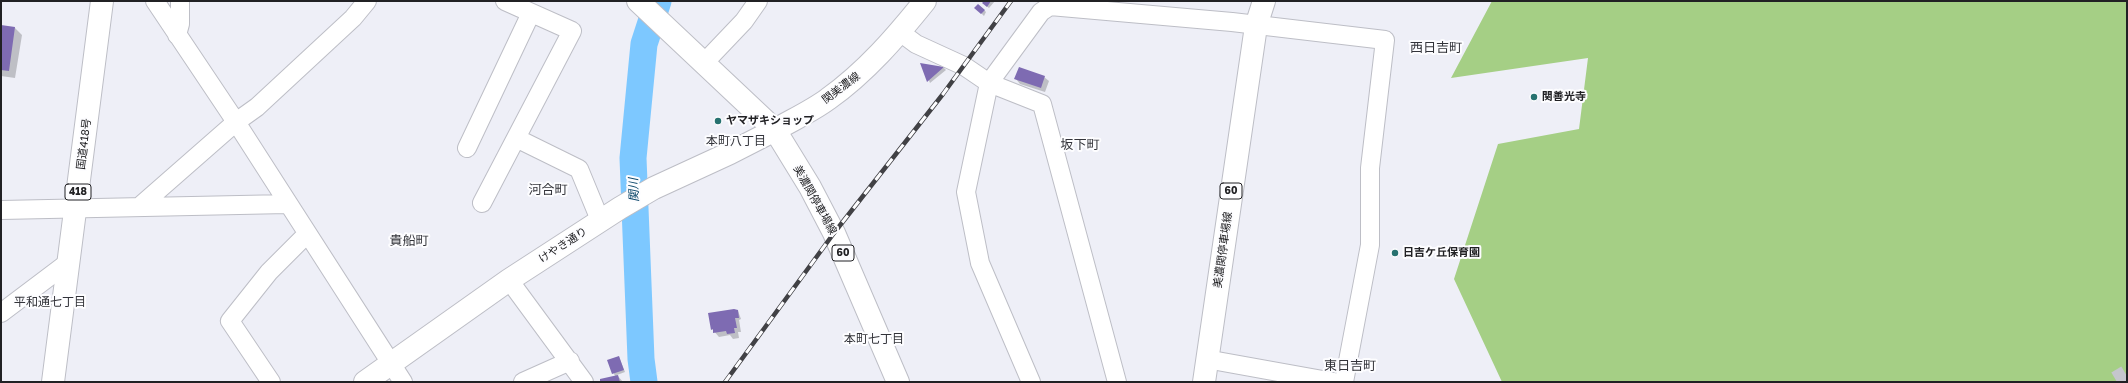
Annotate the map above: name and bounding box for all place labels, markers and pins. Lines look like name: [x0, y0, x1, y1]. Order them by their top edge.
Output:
place label: 関善光寺: [1542, 90, 1586, 104]
marker: 関善光寺: [1529, 92, 1539, 102]
place label: ヤマザキショップ: [726, 114, 814, 128]
marker: ヤマザキショップ: [713, 116, 723, 126]
place label: 日吉ケ丘保育園: [1403, 246, 1480, 260]
marker: 日吉ケ丘保育園: [1390, 248, 1400, 258]

